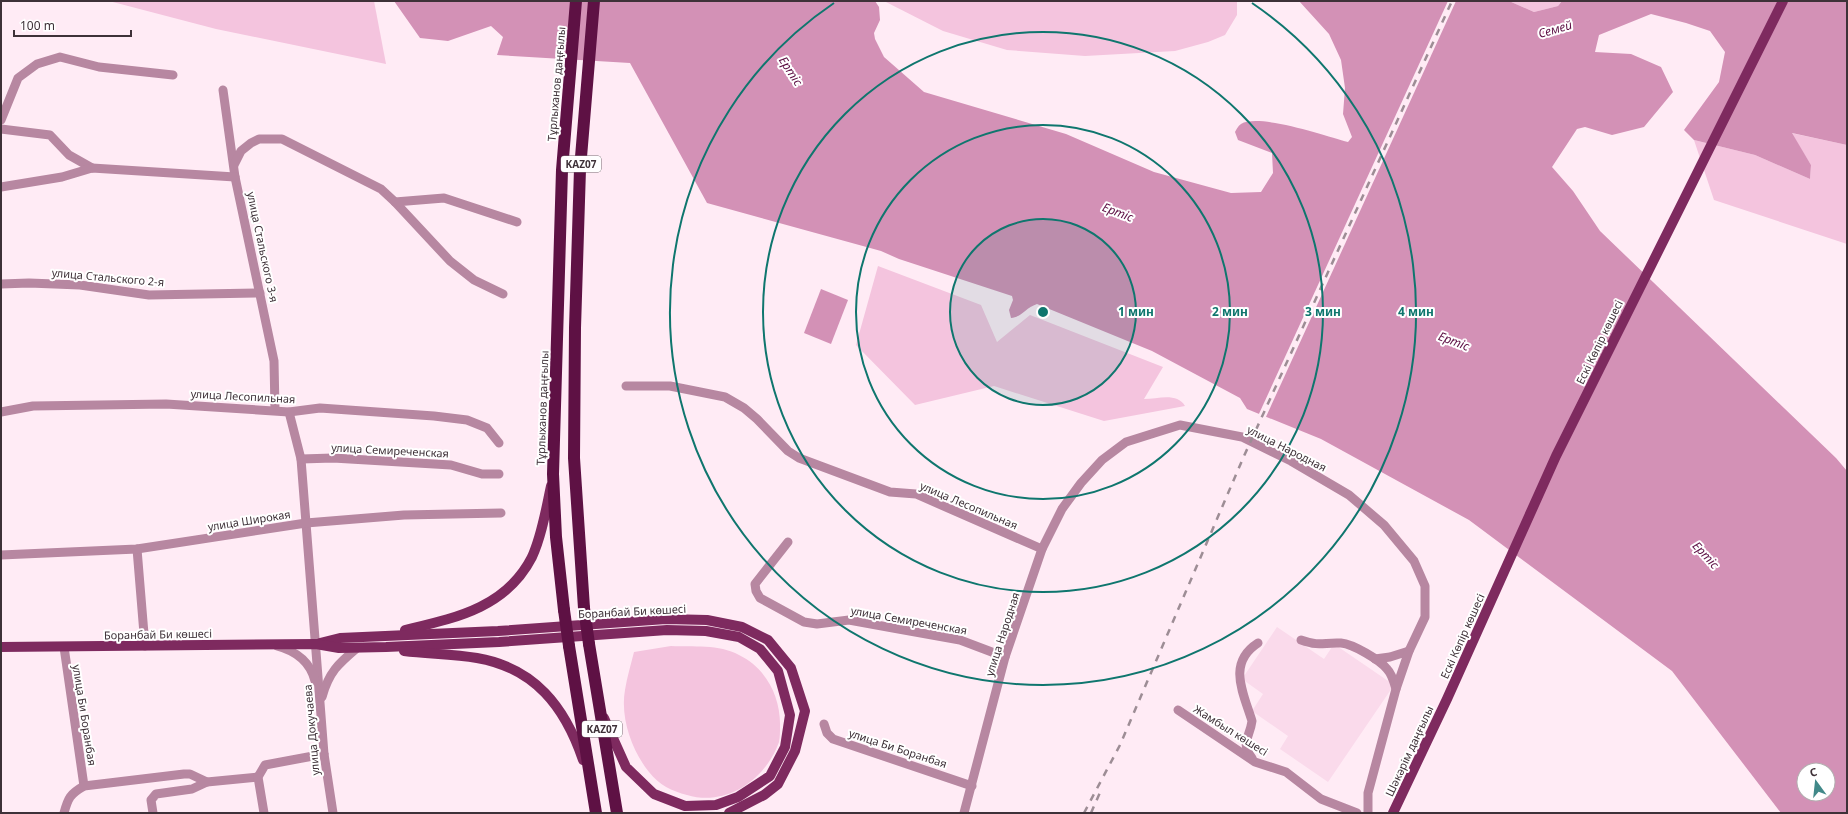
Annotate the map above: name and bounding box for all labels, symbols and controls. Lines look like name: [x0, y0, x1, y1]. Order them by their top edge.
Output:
scale bar: [14, 12, 131, 38]
water label: Семей: [1536, 16, 1574, 42]
text: 100 m: [20, 17, 55, 34]
street label: Тұрлыханов даңғылы: [544, 26, 568, 142]
water label: Ертіс: [775, 53, 807, 89]
road number: KAZ07: [561, 156, 601, 172]
street label: улица Стальского 3-я: [244, 190, 282, 304]
water label: Ертіс: [1100, 198, 1136, 226]
street label: улица Стальского 2-я: [51, 265, 165, 289]
street label: Ескі Көпір көшесі: [1572, 297, 1626, 387]
text: 1 мин: [1118, 303, 1154, 320]
text: 2 мин: [1212, 303, 1248, 320]
text: 3 мин: [1305, 303, 1341, 320]
text: 4 мин: [1398, 303, 1434, 320]
centre of rings: [1036, 305, 1050, 319]
water label: Ертіс: [1436, 327, 1472, 355]
street label: Тұрлыханов даңғылы: [532, 350, 552, 466]
street label: улица Лесопильная: [190, 386, 296, 406]
street label: улица Народная: [1245, 421, 1329, 475]
street label: улица Семиреченская: [331, 439, 449, 461]
street label: улица Лесопильная: [918, 478, 1020, 532]
street label: улица Широкая: [207, 506, 291, 534]
water label: Ертіс: [1689, 538, 1723, 573]
street label: улица Народная: [981, 590, 1023, 678]
street label: Ескі Көпір көшесі: [1436, 591, 1488, 681]
street label: Боранбай Би көшесі: [578, 601, 686, 621]
street label: улица Семиреченская: [850, 602, 968, 638]
street label: Боранбай Би көшесі: [104, 626, 212, 642]
street label: улица Би Боранбая: [70, 663, 100, 767]
street label: улица Докучаева: [300, 684, 322, 776]
street label: Жамбыл көшесі: [1191, 701, 1271, 759]
street label: Шәкәрім даңғылы: [1381, 703, 1437, 799]
road number: KAZ07: [582, 721, 622, 737]
street label: улица Би Боранбая: [847, 725, 949, 771]
north arrow: [1796, 762, 1836, 802]
text: С: [1808, 764, 1819, 780]

